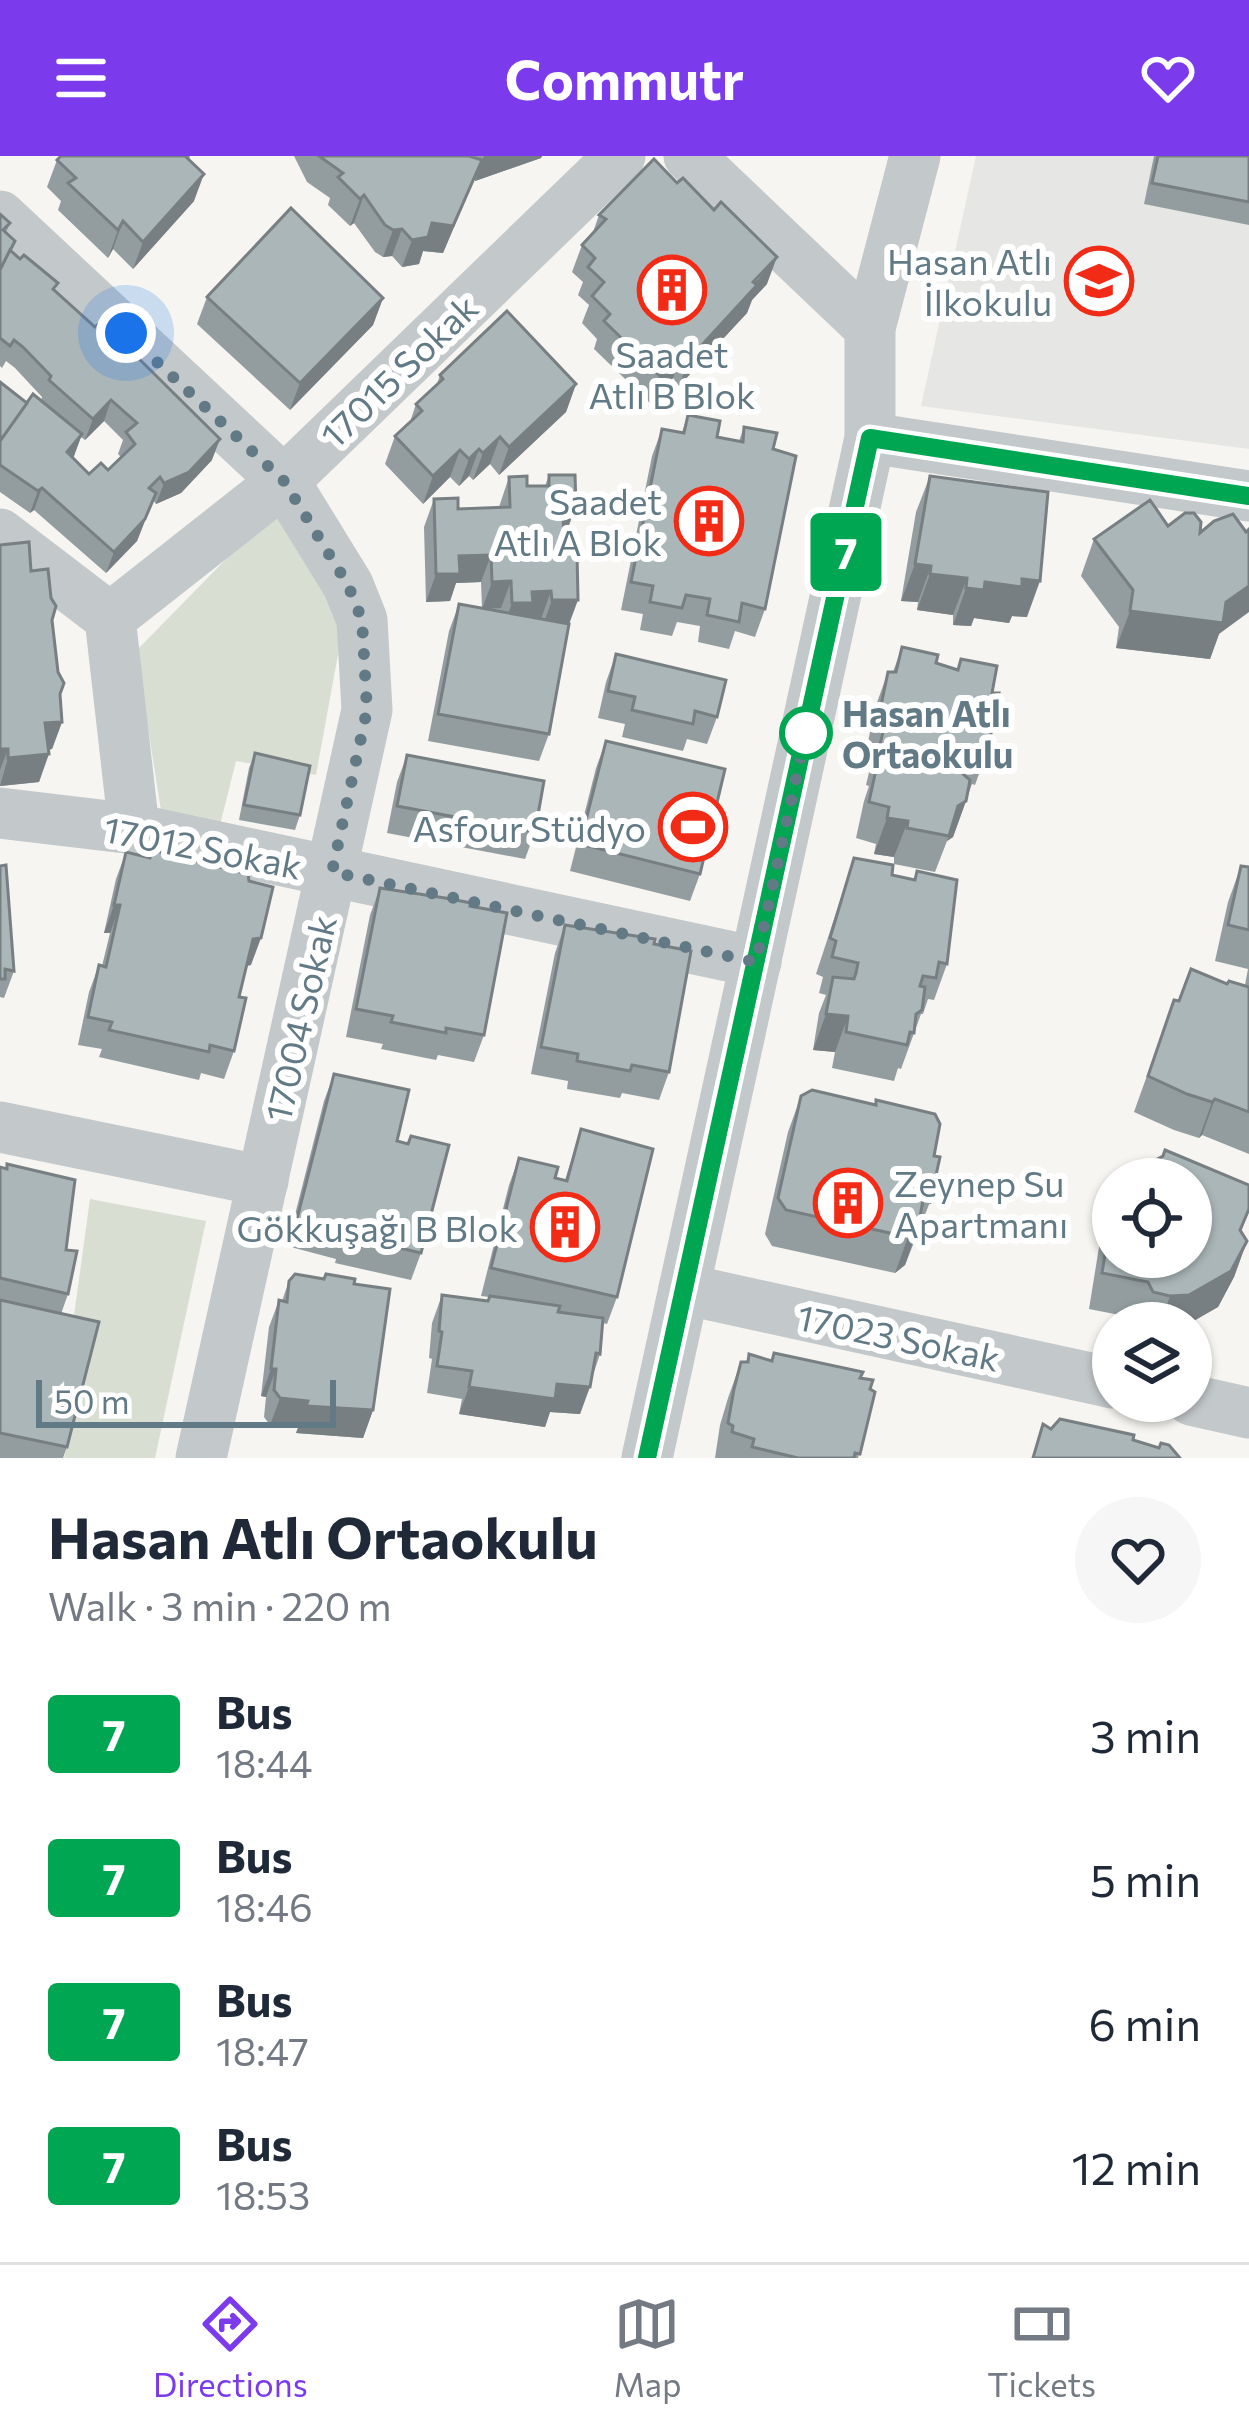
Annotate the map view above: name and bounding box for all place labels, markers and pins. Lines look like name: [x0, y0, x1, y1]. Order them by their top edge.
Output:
place label: Hasan Atlı İlkokulu: [887, 238, 1052, 323]
school or university icon: Hasan Atlı İlkokulu: [1064, 246, 1134, 316]
building icon: Saadet Atlı B Blok: [637, 255, 707, 325]
place label: Saadet Atlı B Blok: [589, 331, 756, 416]
place label: Saadet Atlı A Blok: [493, 478, 662, 563]
building icon: Saadet Atlı A Blok: [674, 486, 744, 556]
place label: Hasan Atlı Ortaokulu: [842, 690, 1013, 775]
marker: Hasan Atlı Ortaokulu: [781, 708, 831, 758]
sports icon: Asfour Stüdyo: [658, 792, 728, 862]
place label: Asfour Stüdyo: [413, 805, 646, 849]
place label: Zeynep Su Apartmanı: [894, 1160, 1068, 1245]
building icon: Zeynep Su Apartmanı: [813, 1168, 883, 1238]
building icon: Gökkuşağı B Blok: [530, 1192, 600, 1262]
place label: Gökkuşağı B Blok: [237, 1205, 518, 1249]

